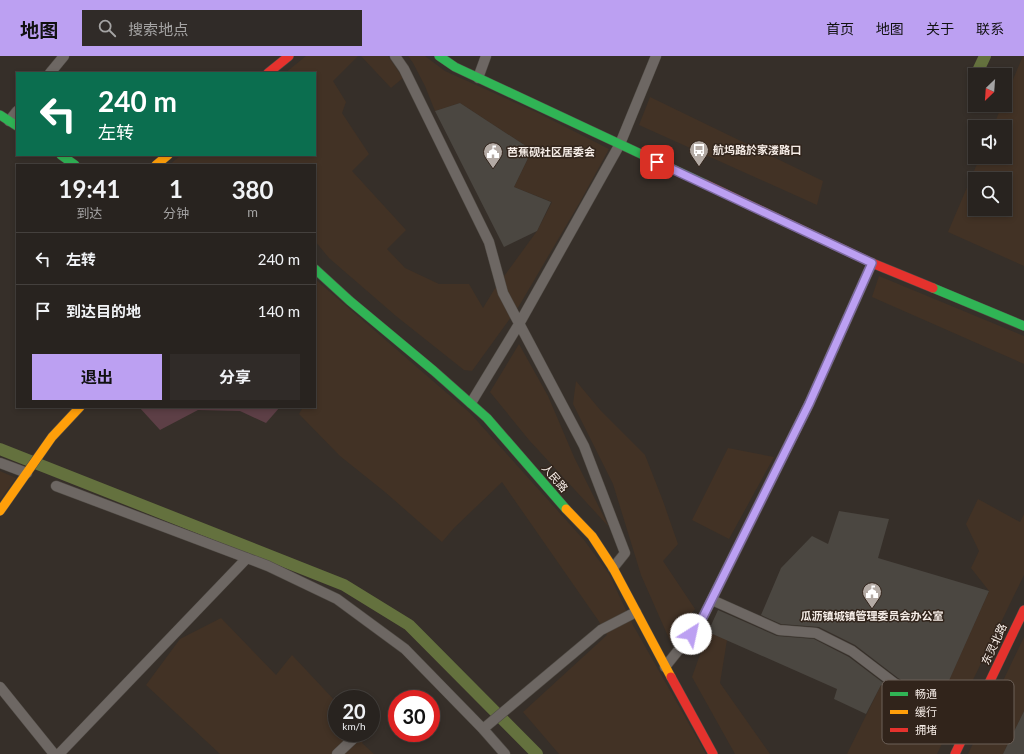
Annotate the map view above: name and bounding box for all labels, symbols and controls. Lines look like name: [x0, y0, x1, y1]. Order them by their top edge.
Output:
search box: [82, 10, 362, 46]
icon: search: [96, 17, 118, 39]
text: 地图: [20, 18, 58, 41]
text: 搜索地点: [128, 20, 188, 38]
text: 首页: [826, 20, 854, 37]
text: 地图: [876, 20, 904, 37]
text: 关于: [926, 20, 954, 37]
text: 联系: [976, 20, 1004, 37]
north arrow: [968, 68, 1012, 112]
map controls: [968, 68, 1012, 216]
text: 240 m: [98, 84, 177, 118]
icon: left: [32, 88, 84, 140]
button: sound: [968, 120, 1012, 164]
text: 左转: [98, 121, 134, 143]
bus stop icon: 航坞路於家溇路口: [688, 139, 710, 167]
public building icon: 芭蕉砚社区居委会: [482, 141, 504, 169]
place label: 航坞路於家溇路口: [713, 143, 801, 156]
place label: 芭蕉砚社区居委会: [507, 145, 595, 158]
pin: [640, 145, 674, 179]
icon: arrive: [646, 151, 668, 173]
button: search: [968, 172, 1012, 216]
text: 19:41: [59, 174, 120, 203]
text: 1: [169, 174, 183, 203]
text: 380: [232, 175, 273, 204]
text: m: [247, 204, 258, 220]
text: 到达: [77, 205, 103, 221]
text: 分钟: [163, 205, 189, 221]
icon: left: [32, 248, 54, 270]
text: 左转: [66, 250, 96, 268]
text: 240 m: [258, 250, 300, 268]
icon: arrive: [32, 300, 54, 322]
text: 到达目的地: [66, 302, 141, 320]
text: 140 m: [258, 302, 300, 320]
button: 退出: [32, 354, 162, 400]
button: 分享: [170, 354, 300, 400]
street label: 人民路: [540, 461, 571, 494]
public building icon: 瓜沥镇城镇管理委员会办公室: [861, 581, 883, 609]
place label: 瓜沥镇城镇管理委员会办公室: [801, 609, 944, 622]
position arrow: [670, 613, 712, 655]
street label: 东灵北路: [978, 621, 1009, 666]
legend: [882, 680, 1014, 744]
text: 畅通: [915, 687, 937, 700]
speed limit sign: 30: [388, 690, 440, 742]
text: 20: [342, 699, 366, 723]
text: 缓行: [915, 705, 937, 718]
text: km/h: [342, 720, 366, 732]
text: 拥堵: [915, 723, 937, 736]

